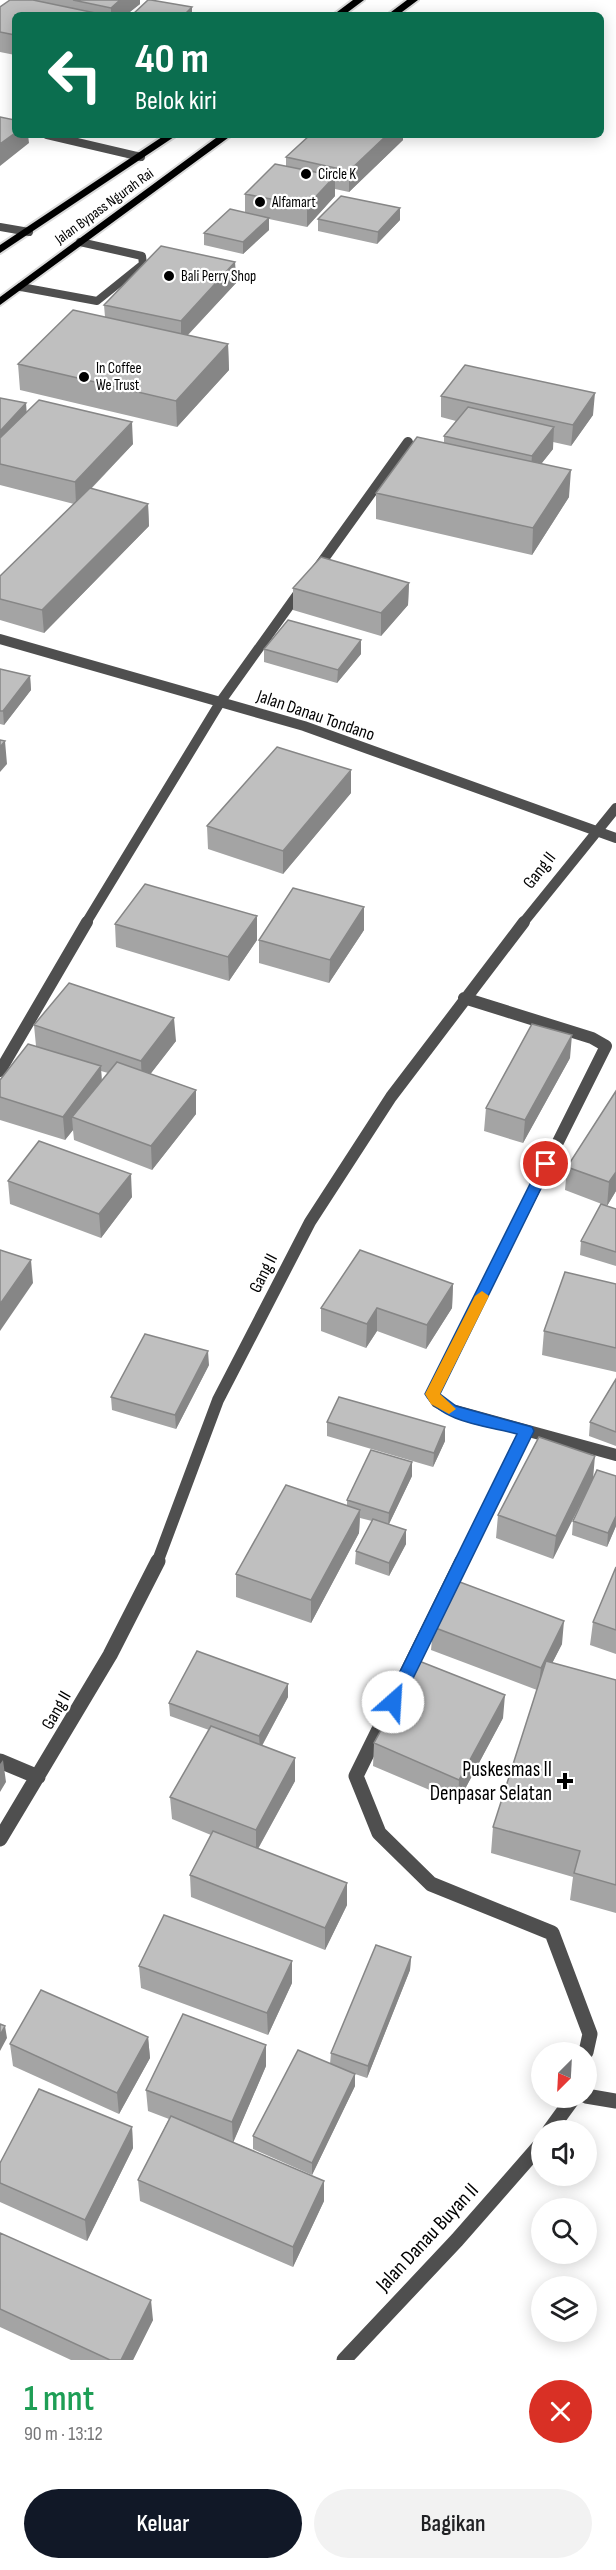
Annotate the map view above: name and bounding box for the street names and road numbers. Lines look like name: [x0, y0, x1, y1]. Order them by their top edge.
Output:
street label: Jalan Bypass Ngurah Rai: [50, 164, 158, 249]
street label: Jalan Danau Tondano: [253, 685, 377, 745]
street label: Gang II: [519, 848, 560, 893]
street label: Gang II: [245, 1250, 282, 1296]
street label: Gang II: [37, 1687, 76, 1733]
street label: Jalan Danau Buyan II: [370, 2178, 484, 2297]

